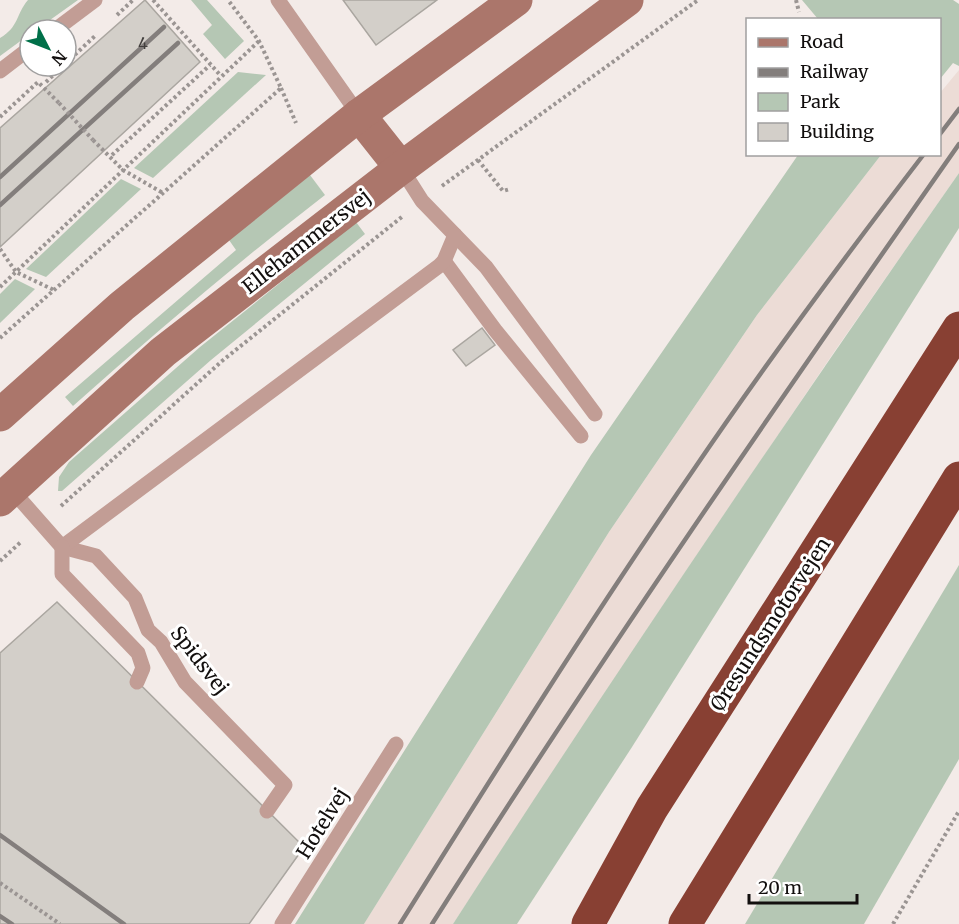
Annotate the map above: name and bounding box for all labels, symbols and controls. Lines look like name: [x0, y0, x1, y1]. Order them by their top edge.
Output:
north arrow: [18, 18, 78, 78]
legend: [746, 18, 941, 156]
text: Road: [800, 30, 844, 53]
house number: 4: [138, 33, 148, 53]
text: N: [47, 47, 71, 70]
text: Railway: [800, 60, 869, 83]
text: Park: [800, 90, 841, 113]
text: Building: [800, 120, 874, 143]
street label: Ellehammersvej: [237, 183, 375, 299]
street label: Øresundsmotorvejen: [704, 532, 836, 716]
street label: Spidsvej: [166, 621, 234, 699]
street label: Hotelvej: [290, 783, 354, 863]
scale bar: [749, 867, 857, 905]
text: 20 m: [758, 876, 802, 899]

